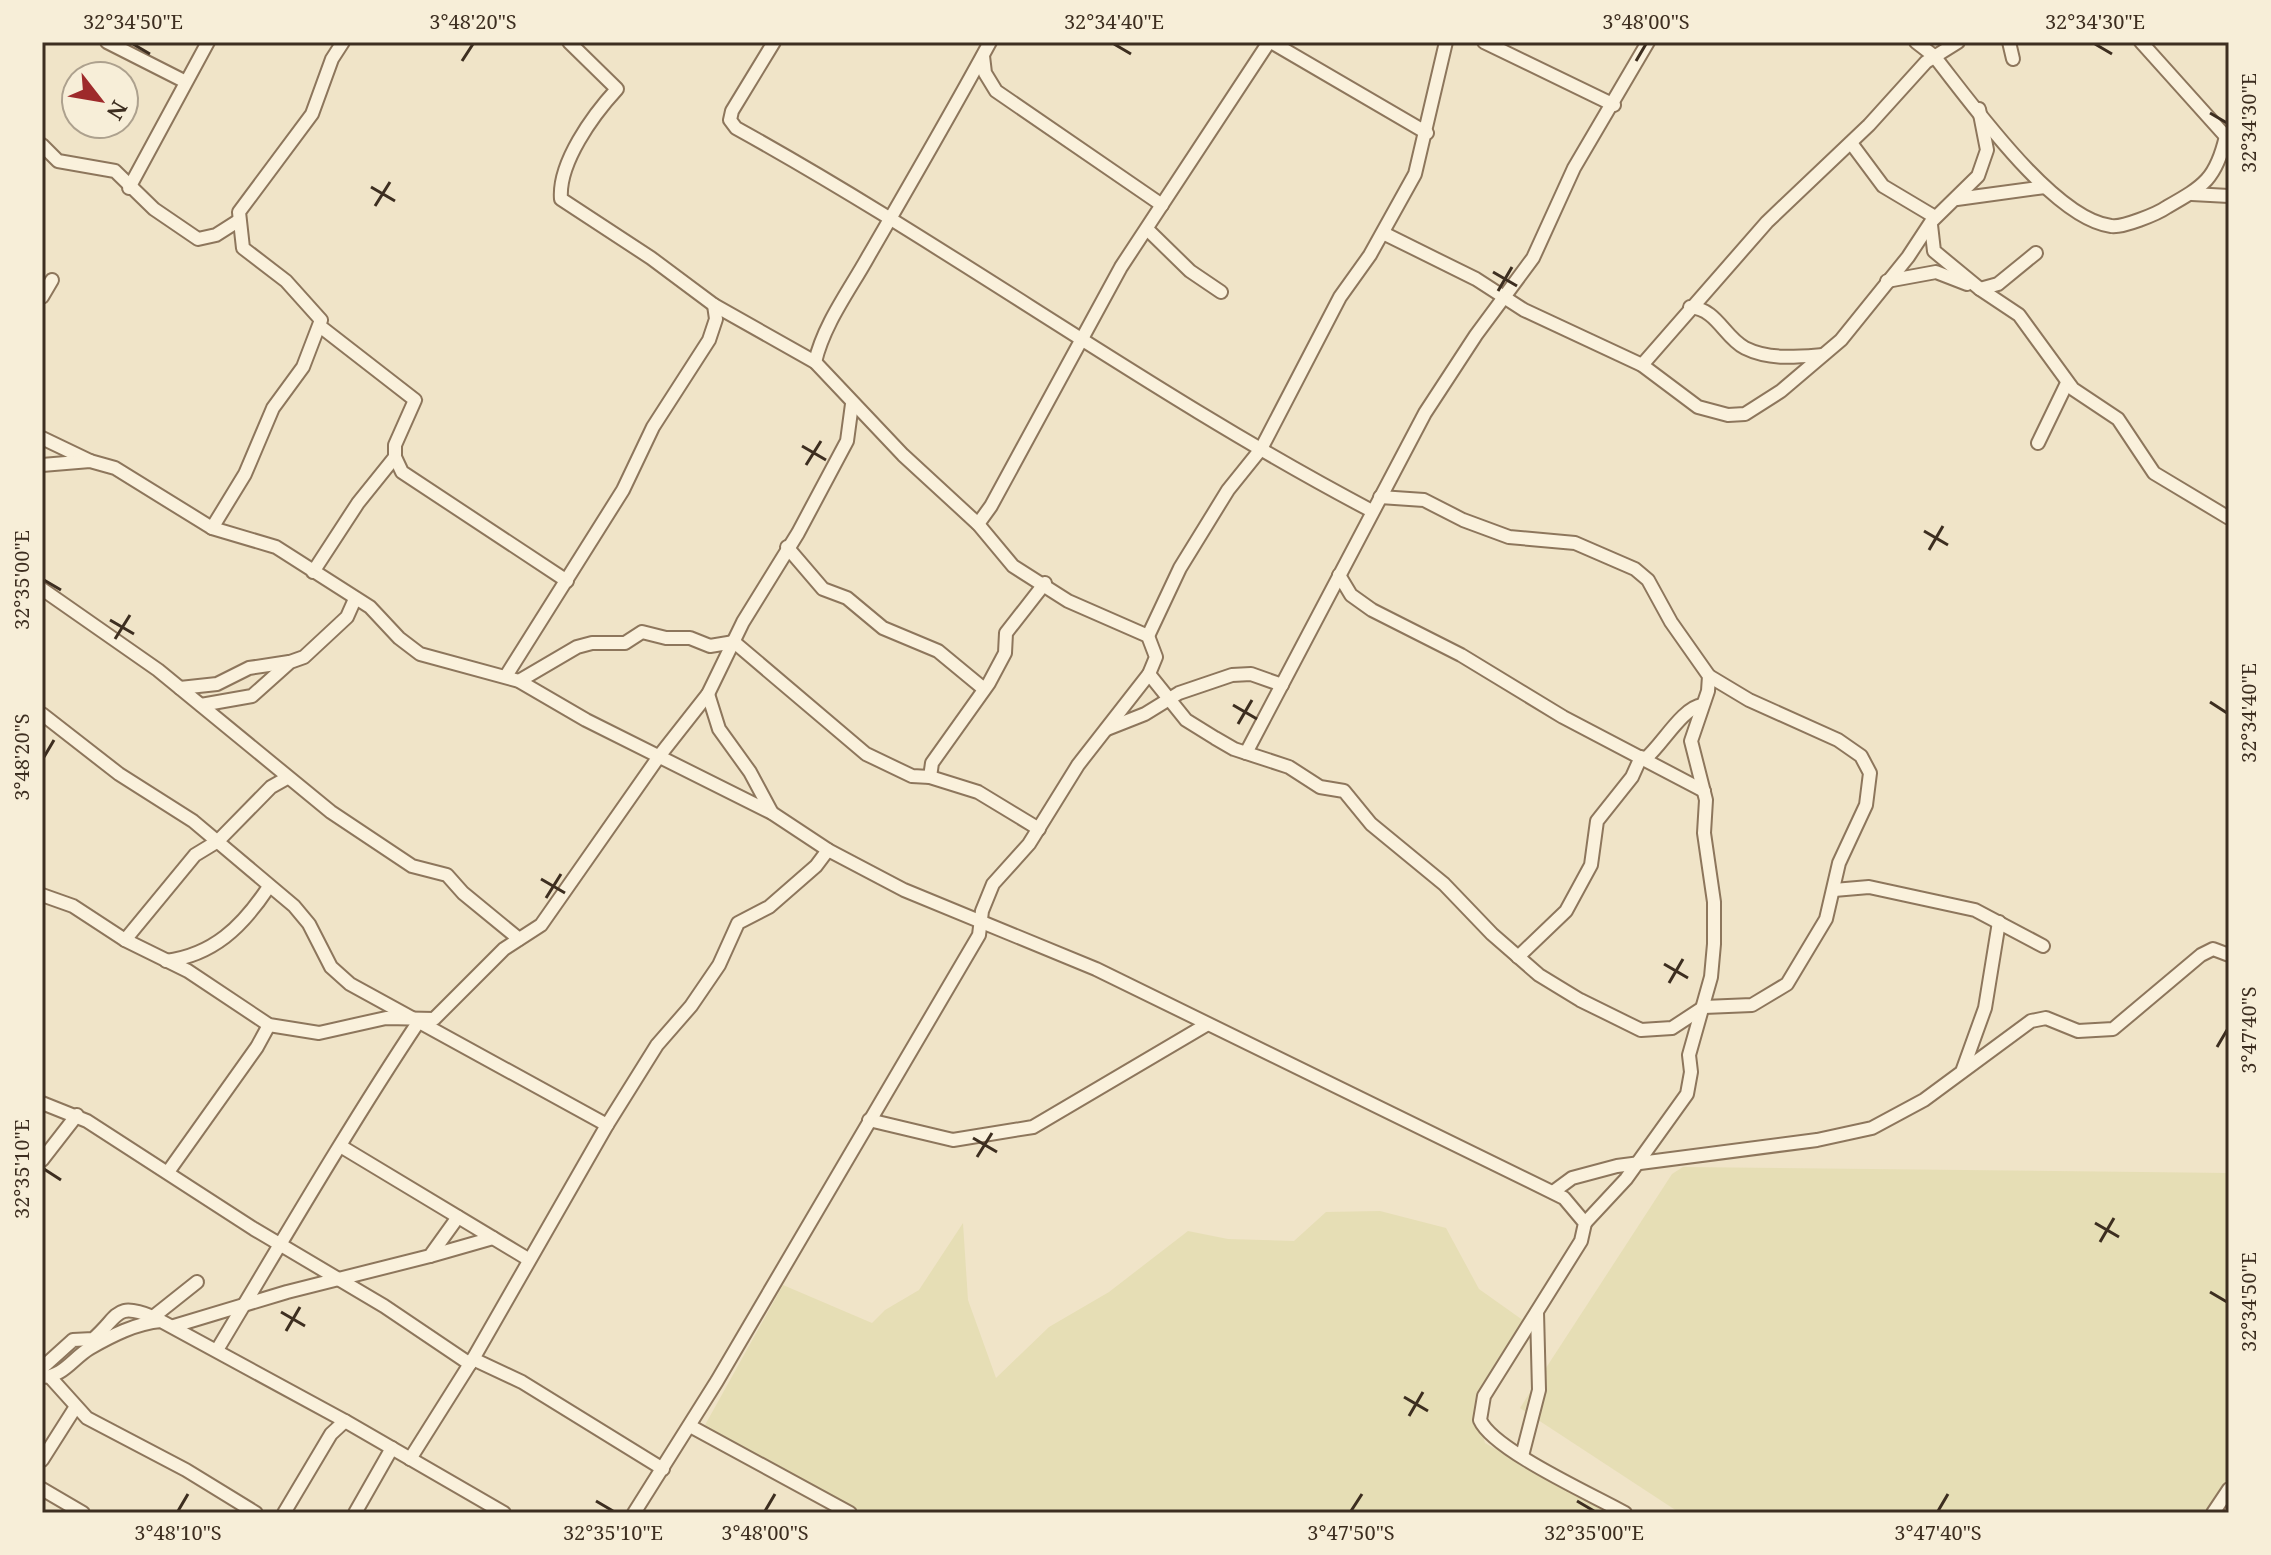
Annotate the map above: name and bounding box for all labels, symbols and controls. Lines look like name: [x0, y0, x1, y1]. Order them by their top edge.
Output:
text: 32°34'50"E: [83, 8, 183, 35]
text: 3°48'20"S: [429, 8, 517, 35]
text: 32°34'40"E: [1064, 8, 1164, 35]
text: 3°48'00"S: [1602, 8, 1690, 35]
text: 32°34'30"E: [2045, 8, 2145, 35]
north arrow: [60, 60, 140, 140]
text: 32°34'30"E: [2235, 73, 2262, 173]
text: N: [101, 96, 135, 126]
text: 32°35'00"E: [8, 530, 35, 630]
text: 32°34'40"E: [2235, 663, 2262, 763]
text: 3°48'20"S: [8, 713, 35, 801]
text: 3°47'40"S: [2235, 986, 2262, 1074]
text: 32°35'10"E: [8, 1119, 35, 1219]
text: 32°34'50"E: [2235, 1252, 2262, 1352]
text: 3°48'10"S: [134, 1519, 222, 1546]
text: 32°35'10"E: [563, 1519, 663, 1546]
text: 3°48'00"S: [721, 1519, 809, 1546]
text: 3°47'50"S: [1307, 1519, 1395, 1546]
text: 32°35'00"E: [1544, 1519, 1644, 1546]
text: 3°47'40"S: [1894, 1519, 1982, 1546]

